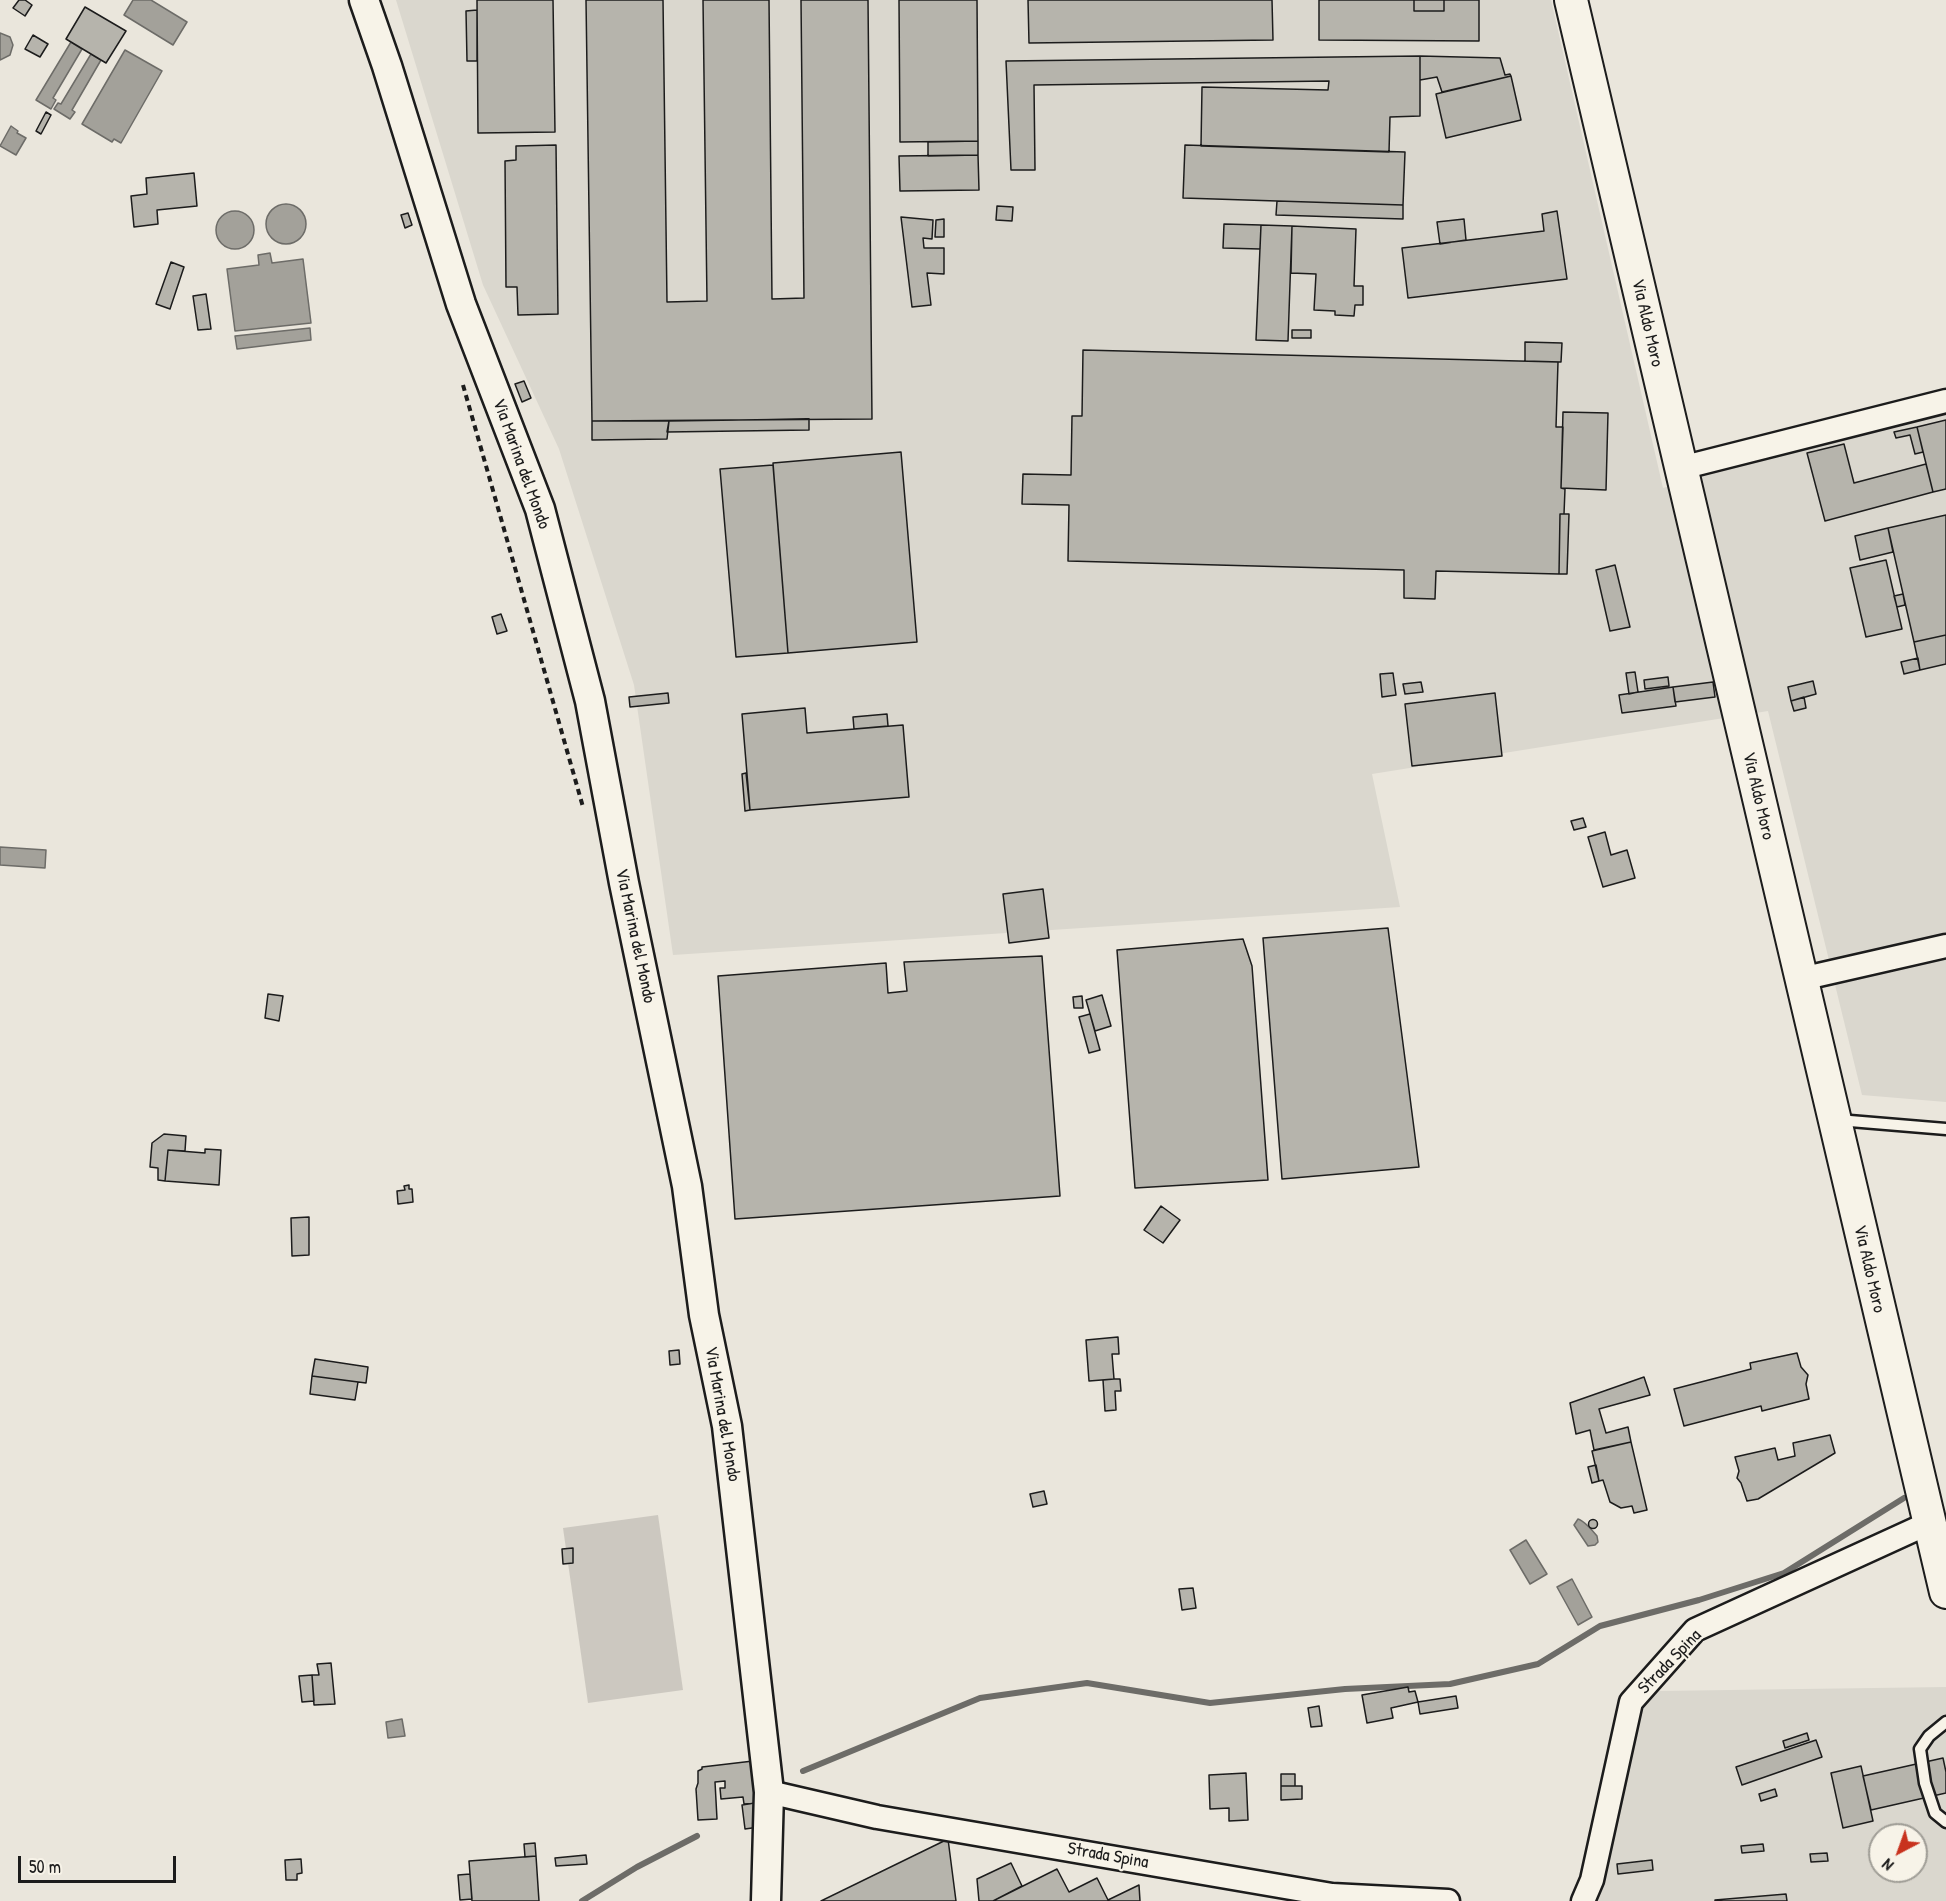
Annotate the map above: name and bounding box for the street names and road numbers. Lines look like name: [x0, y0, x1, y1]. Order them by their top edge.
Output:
street label: Via Aldo Moro: [1626, 277, 1668, 369]
street label: Via Marina del Mondo: [487, 396, 555, 532]
street label: Via Aldo Moro: [1737, 750, 1779, 842]
street label: Via Marina del Mondo: [610, 867, 660, 1005]
street label: Via Aldo Moro: [1848, 1223, 1890, 1315]
street label: Via Marina del Mondo: [699, 1345, 745, 1483]
street label: Strada Spina: [1634, 1625, 1706, 1699]
street label: Strada Spina: [1066, 1838, 1150, 1874]

